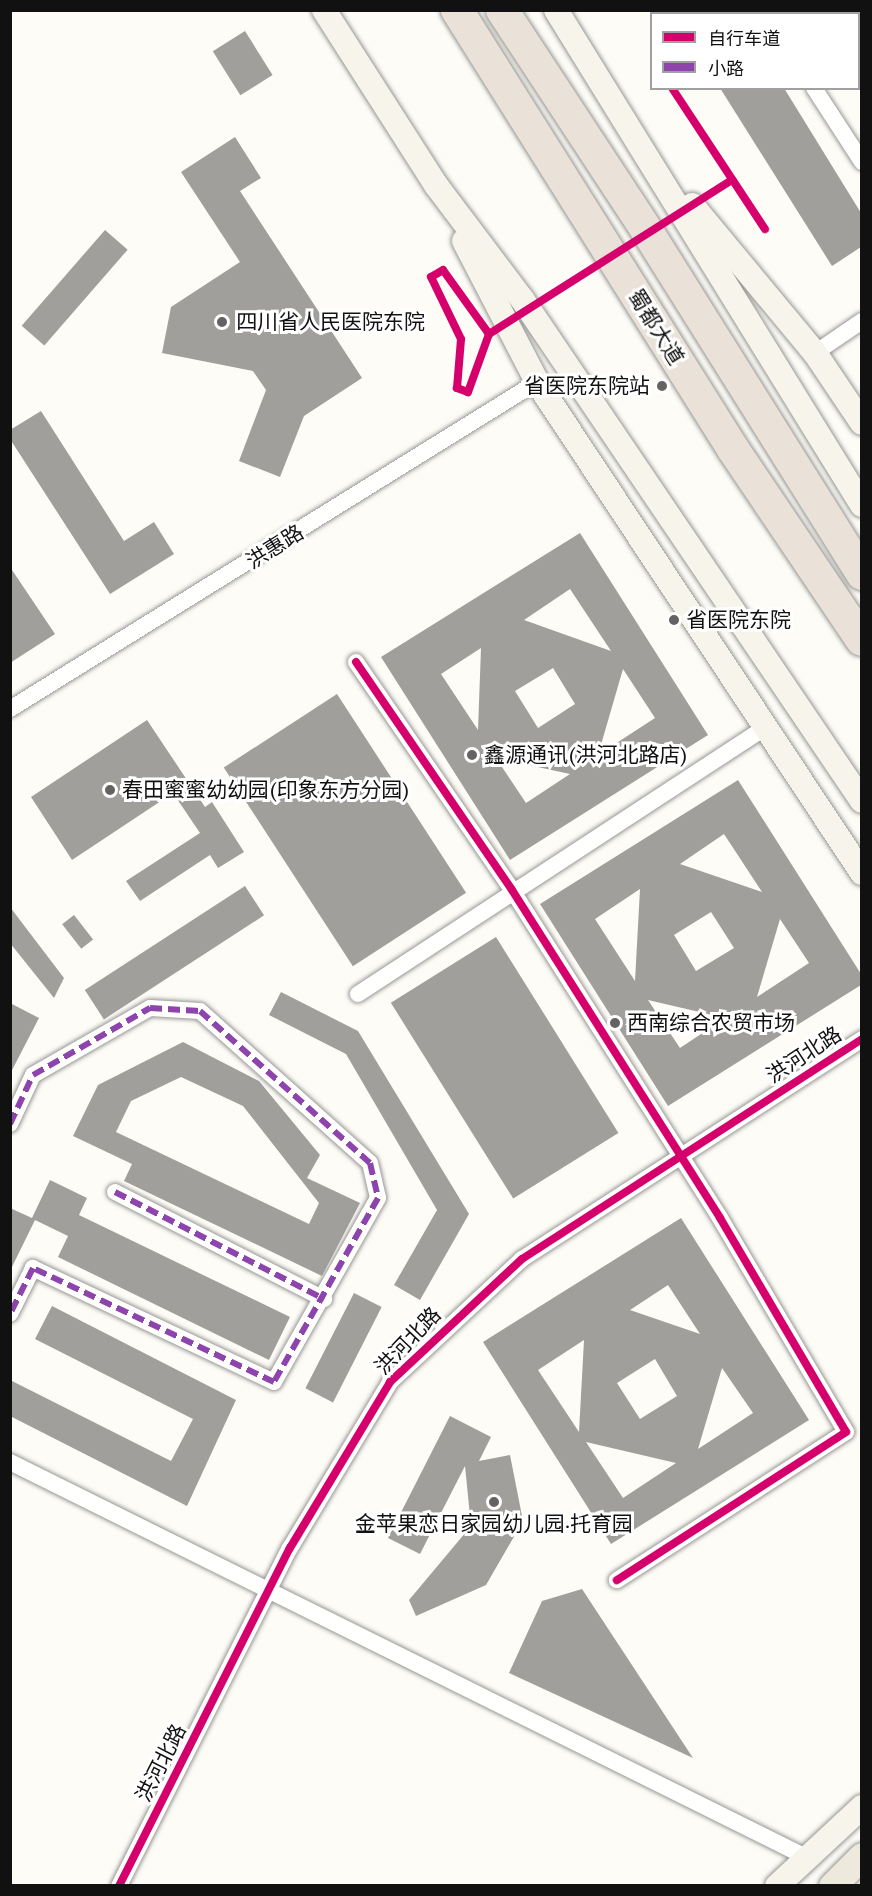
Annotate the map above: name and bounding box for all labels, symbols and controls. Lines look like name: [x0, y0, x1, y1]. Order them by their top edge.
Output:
legend: [650, 12, 860, 90]
text: 自行车道: [708, 29, 780, 49]
text: 小路: [708, 59, 744, 79]
street label: 蜀都大道: [623, 285, 689, 369]
place label: 四川省人民医院东院: [236, 309, 425, 335]
marker: 四川省人民医院东院: [213, 313, 231, 331]
place label: 省医院东院站: [524, 373, 650, 399]
marker: 省医院东院站: [655, 379, 669, 393]
street label: 洪惠路: [242, 520, 308, 574]
place label: 省医院东院: [686, 607, 791, 633]
marker: 省医院东院: [667, 613, 681, 627]
place label: 鑫源通讯(洪河北路店): [484, 742, 688, 768]
marker: 鑫源通讯(洪河北路店): [465, 748, 479, 762]
place label: 春田蜜蜜幼幼园(印象东方分园): [122, 777, 410, 803]
marker: 春田蜜蜜幼幼园(印象东方分园): [103, 783, 117, 797]
place label: 西南综合农贸市场: [627, 1010, 795, 1036]
marker: 西南综合农贸市场: [608, 1016, 622, 1030]
street label: 洪河北路: [762, 1022, 846, 1088]
street label: 洪河北路: [370, 1302, 446, 1380]
marker: 金苹果恋日家园幼儿园·托育园: [487, 1495, 501, 1509]
place label: 金苹果恋日家园幼儿园·托育园: [355, 1511, 633, 1537]
street label: 洪河北路: [131, 1720, 191, 1806]

